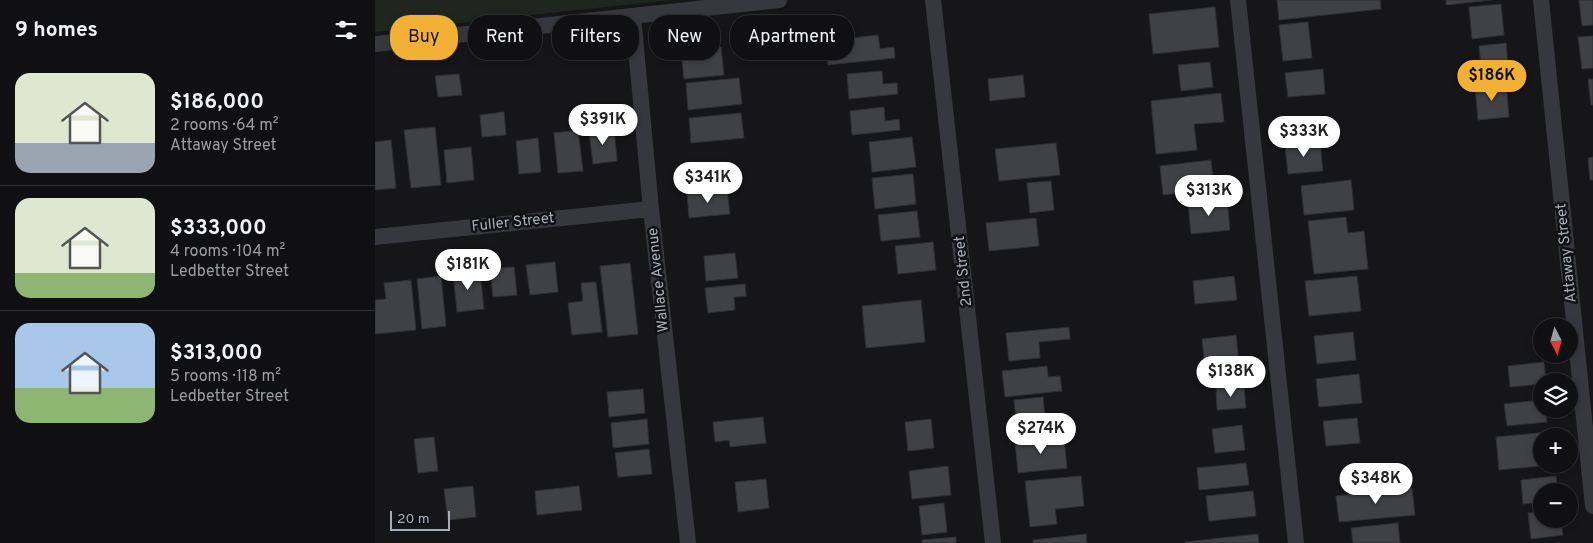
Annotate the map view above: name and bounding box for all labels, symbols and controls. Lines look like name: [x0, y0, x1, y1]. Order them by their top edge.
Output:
chip: Buy: [390, 15, 458, 60]
chip: Rent: [468, 15, 542, 60]
chip: Filters: [552, 15, 639, 60]
chip: New: [649, 15, 720, 60]
chip: Apartment: [730, 15, 854, 60]
icon: filters: [332, 16, 360, 44]
text: 9 homes: [15, 17, 98, 44]
pin: $186K: [1457, 59, 1527, 102]
text: $186K: [1468, 66, 1516, 86]
text: $186,000: [170, 89, 264, 116]
icon: home: [55, 93, 115, 153]
pin: $391K: [568, 104, 638, 146]
text: $391K: [580, 110, 626, 130]
text: 2 rooms · 64 m²: [170, 116, 279, 136]
pin: $333K: [1269, 116, 1339, 158]
text: $333K: [1279, 122, 1329, 142]
text: Attaway Street: [170, 136, 277, 156]
pin: $341K: [673, 162, 743, 204]
text: $341K: [684, 168, 732, 188]
pin: $313K: [1174, 174, 1244, 217]
text: $313K: [1186, 181, 1232, 201]
street label: Attaway Street: [1552, 202, 1582, 304]
street label: Fuller Street: [471, 209, 555, 237]
text: $333,000: [170, 215, 267, 242]
icon: home: [55, 218, 115, 278]
street label: Wallace Avenue: [644, 227, 674, 333]
street label: 2nd Street: [951, 235, 977, 307]
text: 4 rooms · 104 m²: [170, 242, 285, 262]
pin: $181K: [433, 248, 503, 291]
text: $181K: [446, 255, 490, 275]
text: Ledbetter Street: [170, 262, 289, 282]
north arrow: [1533, 318, 1577, 362]
map controls: [1533, 318, 1578, 528]
text: $313,000: [170, 340, 263, 367]
icon: home: [55, 343, 115, 403]
pin: $138K: [1196, 356, 1266, 398]
text: $138K: [1208, 362, 1254, 382]
text: 5 rooms · 118 m²: [170, 367, 281, 387]
button: layers: [1533, 373, 1578, 418]
text: Ledbetter Street: [170, 387, 289, 407]
pin: $274K: [1006, 412, 1076, 455]
text: $274K: [1017, 419, 1065, 439]
button: +: [1533, 428, 1578, 473]
pin: $348K: [1341, 462, 1411, 505]
text: $348K: [1351, 469, 1401, 489]
button: −: [1533, 483, 1578, 528]
scale bar: [390, 508, 450, 531]
text: 20 m: [397, 511, 430, 528]

